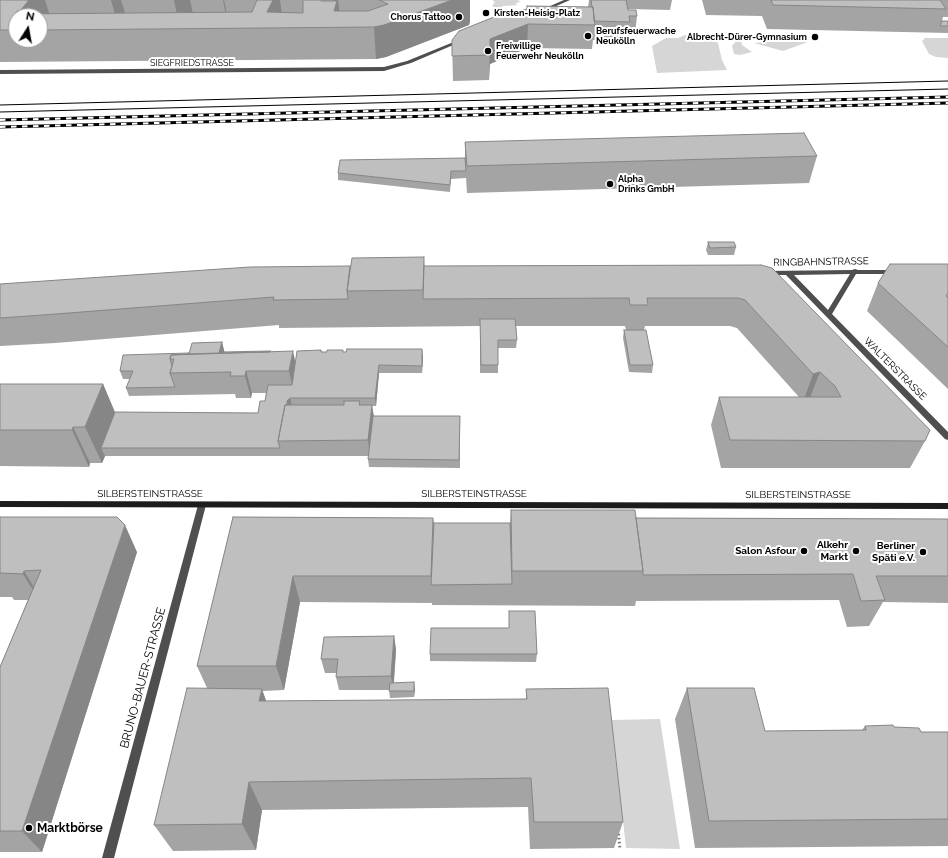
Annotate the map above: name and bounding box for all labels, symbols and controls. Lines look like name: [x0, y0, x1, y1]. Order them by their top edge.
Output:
north arrow: [8, 8, 48, 48]
marker: Kirsten-Heisig-Platz: [481, 8, 491, 18]
place label: Kirsten-Heisig-Platz: [494, 8, 580, 18]
text: N: [25, 10, 36, 24]
place label: Chorus Tattoo: [391, 12, 451, 22]
marker: Chorus Tattoo: [454, 12, 464, 22]
place label: Berufsfeuerwache Neukölln: [596, 26, 676, 47]
marker: Berufsfeuerwache Neukölln: [583, 31, 593, 41]
place label: Albrecht-Dürer-Gymnasium: [687, 32, 807, 42]
marker: Albrecht-Dürer-Gymnasium: [810, 32, 820, 42]
place label: Freiwillige Feuerwehr Neukölln: [496, 41, 584, 62]
marker: Freiwillige Feuerwehr Neukölln: [483, 46, 493, 56]
street label: SIEGFRIEDSTRASSE: [150, 58, 234, 68]
place label: Alpha Drinks GmbH: [618, 174, 674, 195]
marker: Alpha Drinks GmbH: [605, 179, 615, 189]
street label: RINGBAHNSTRASSE: [773, 255, 869, 269]
street label: WALTERSTRASSE: [861, 335, 929, 403]
street label: SILBERSTEINSTRASSE: [97, 488, 203, 500]
street label: SILBERSTEINSTRASSE: [421, 488, 527, 500]
street label: SILBERSTEINSTRASSE: [745, 489, 851, 501]
place label: Alkehr Markt: [817, 539, 848, 562]
place label: Berliner Späti e.V.: [872, 540, 915, 564]
place label: Salon Asfour: [735, 545, 796, 557]
marker: Salon Asfour: [799, 546, 809, 556]
marker: Alkehr Markt: [851, 546, 861, 556]
marker: Berliner Späti e.V.: [918, 547, 928, 557]
street label: BRUNO-BAUER-STRASSE: [117, 606, 169, 750]
place label: Marktbörse: [37, 821, 103, 835]
marker: Marktbörse: [24, 823, 34, 833]

